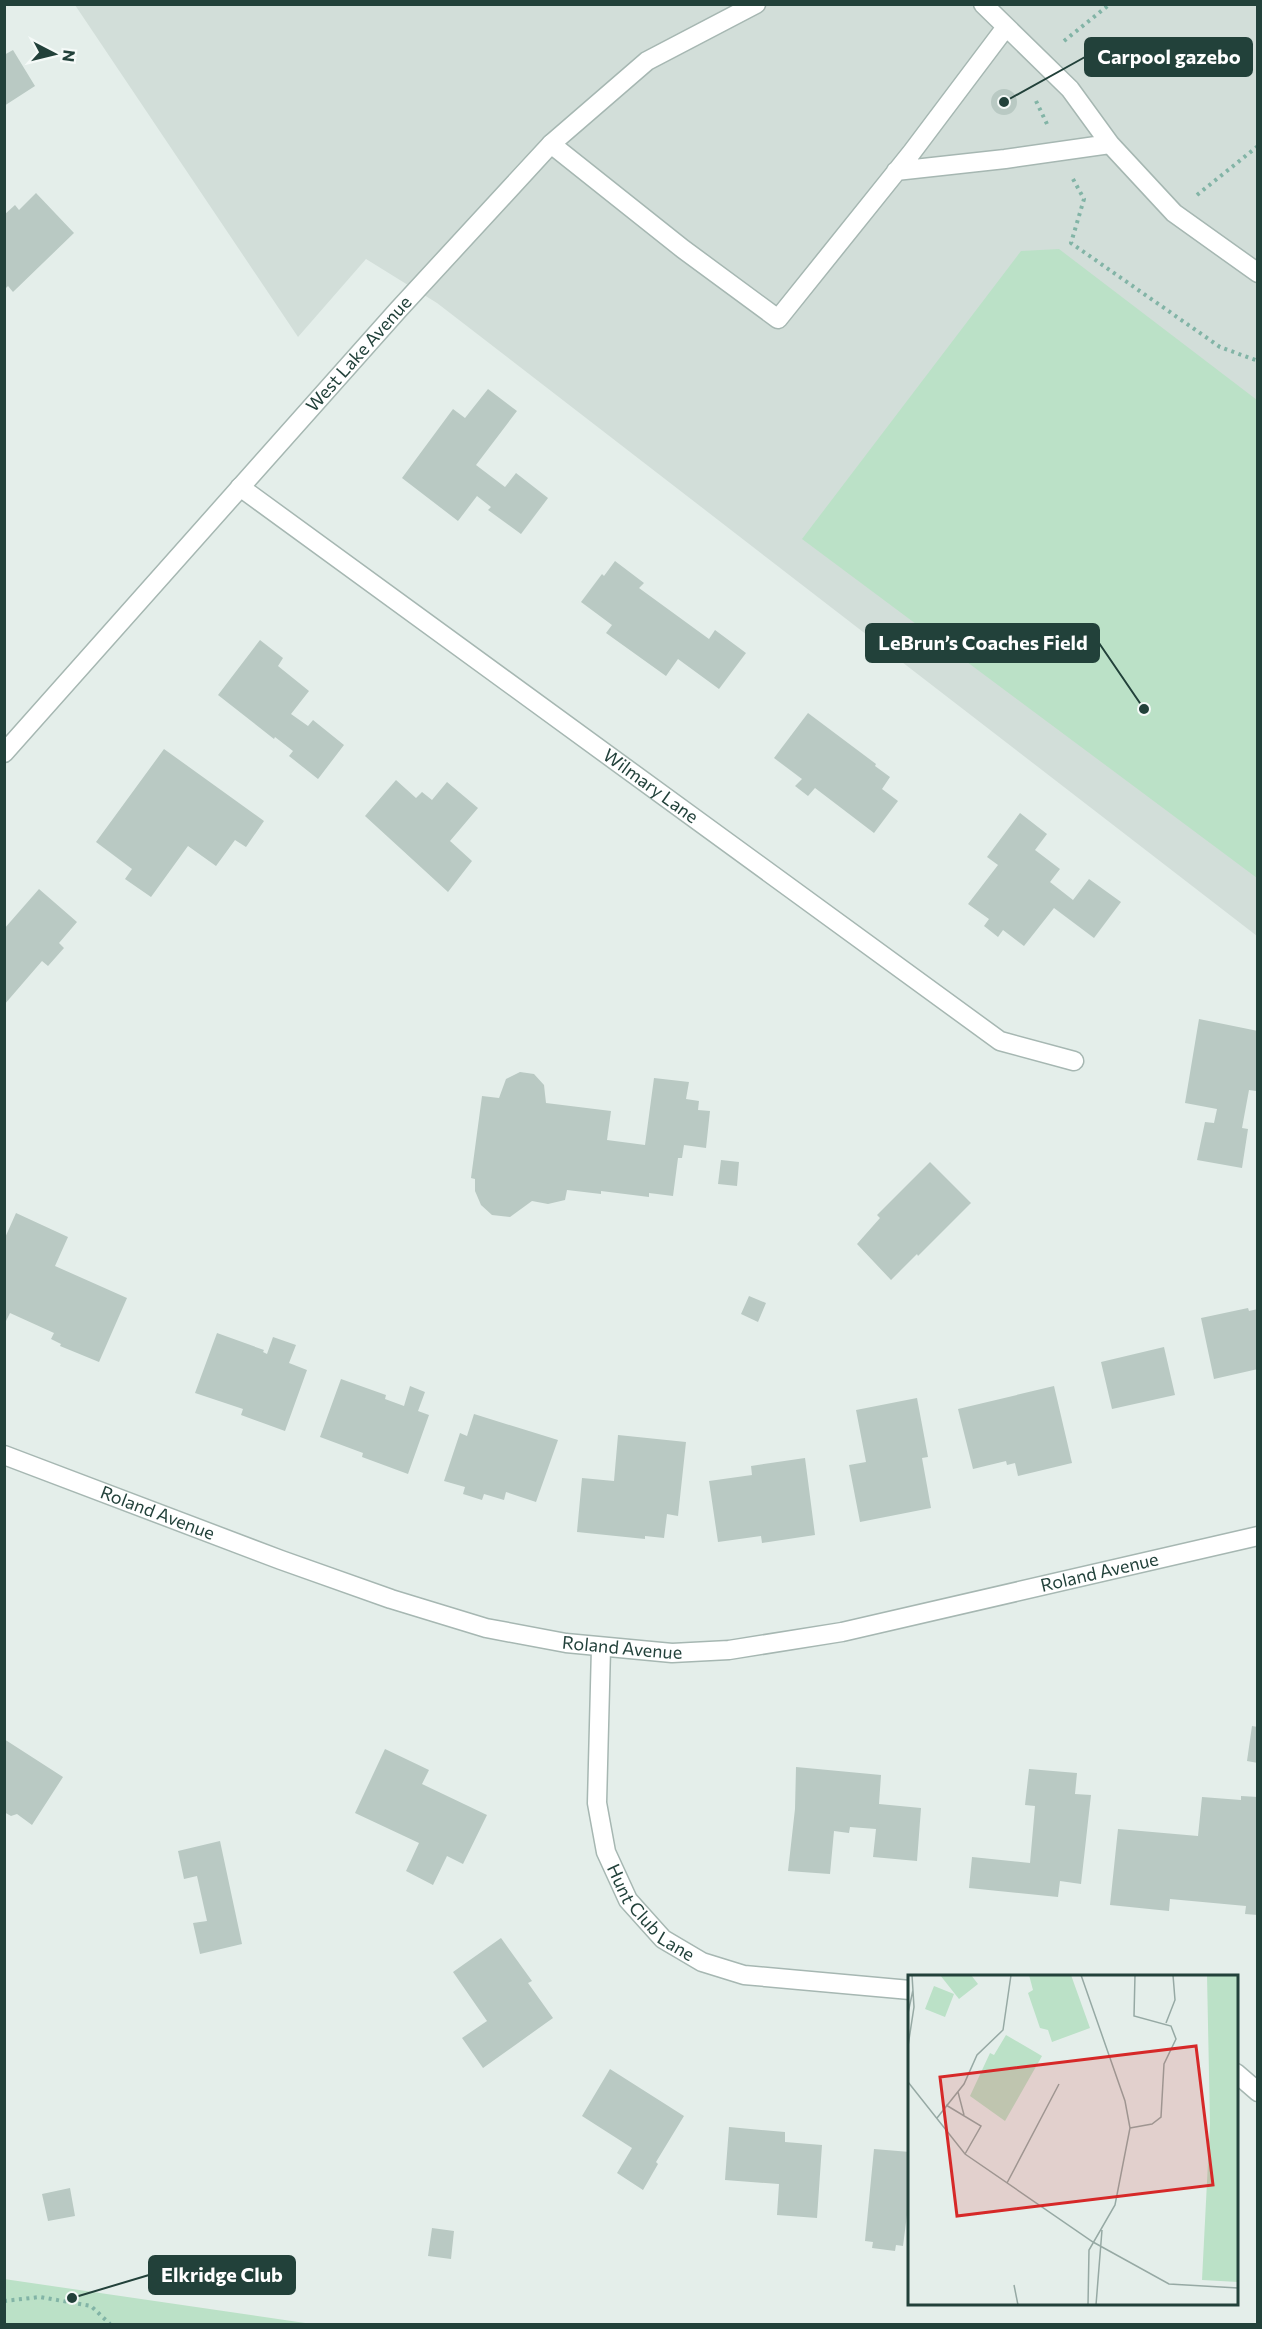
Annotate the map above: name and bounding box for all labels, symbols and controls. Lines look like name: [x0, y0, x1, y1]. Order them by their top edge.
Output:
north arrow: [24, 24, 84, 84]
callout: Carpool gazebo: [1085, 38, 1252, 76]
text: Carpool gazebo: [1097, 44, 1241, 68]
text: N: [59, 49, 80, 63]
street label: West Lake Avenue: [301, 291, 416, 416]
callout: LeBrun’s Coaches Field: [866, 624, 1099, 662]
text: LeBrun’s Coaches Field: [878, 630, 1088, 654]
street label: Wilmary Lane: [599, 743, 703, 827]
street label: Roland Avenue: [97, 1481, 218, 1544]
street label: Roland Avenue: [1038, 1547, 1161, 1596]
street label: Roland Avenue: [561, 1631, 683, 1663]
street label: Hunt Club Lane: [603, 1860, 699, 1965]
inset map: [908, 1975, 1238, 2305]
callout: Elkridge Club: [149, 2256, 295, 2294]
text: Elkridge Club: [161, 2262, 283, 2286]

